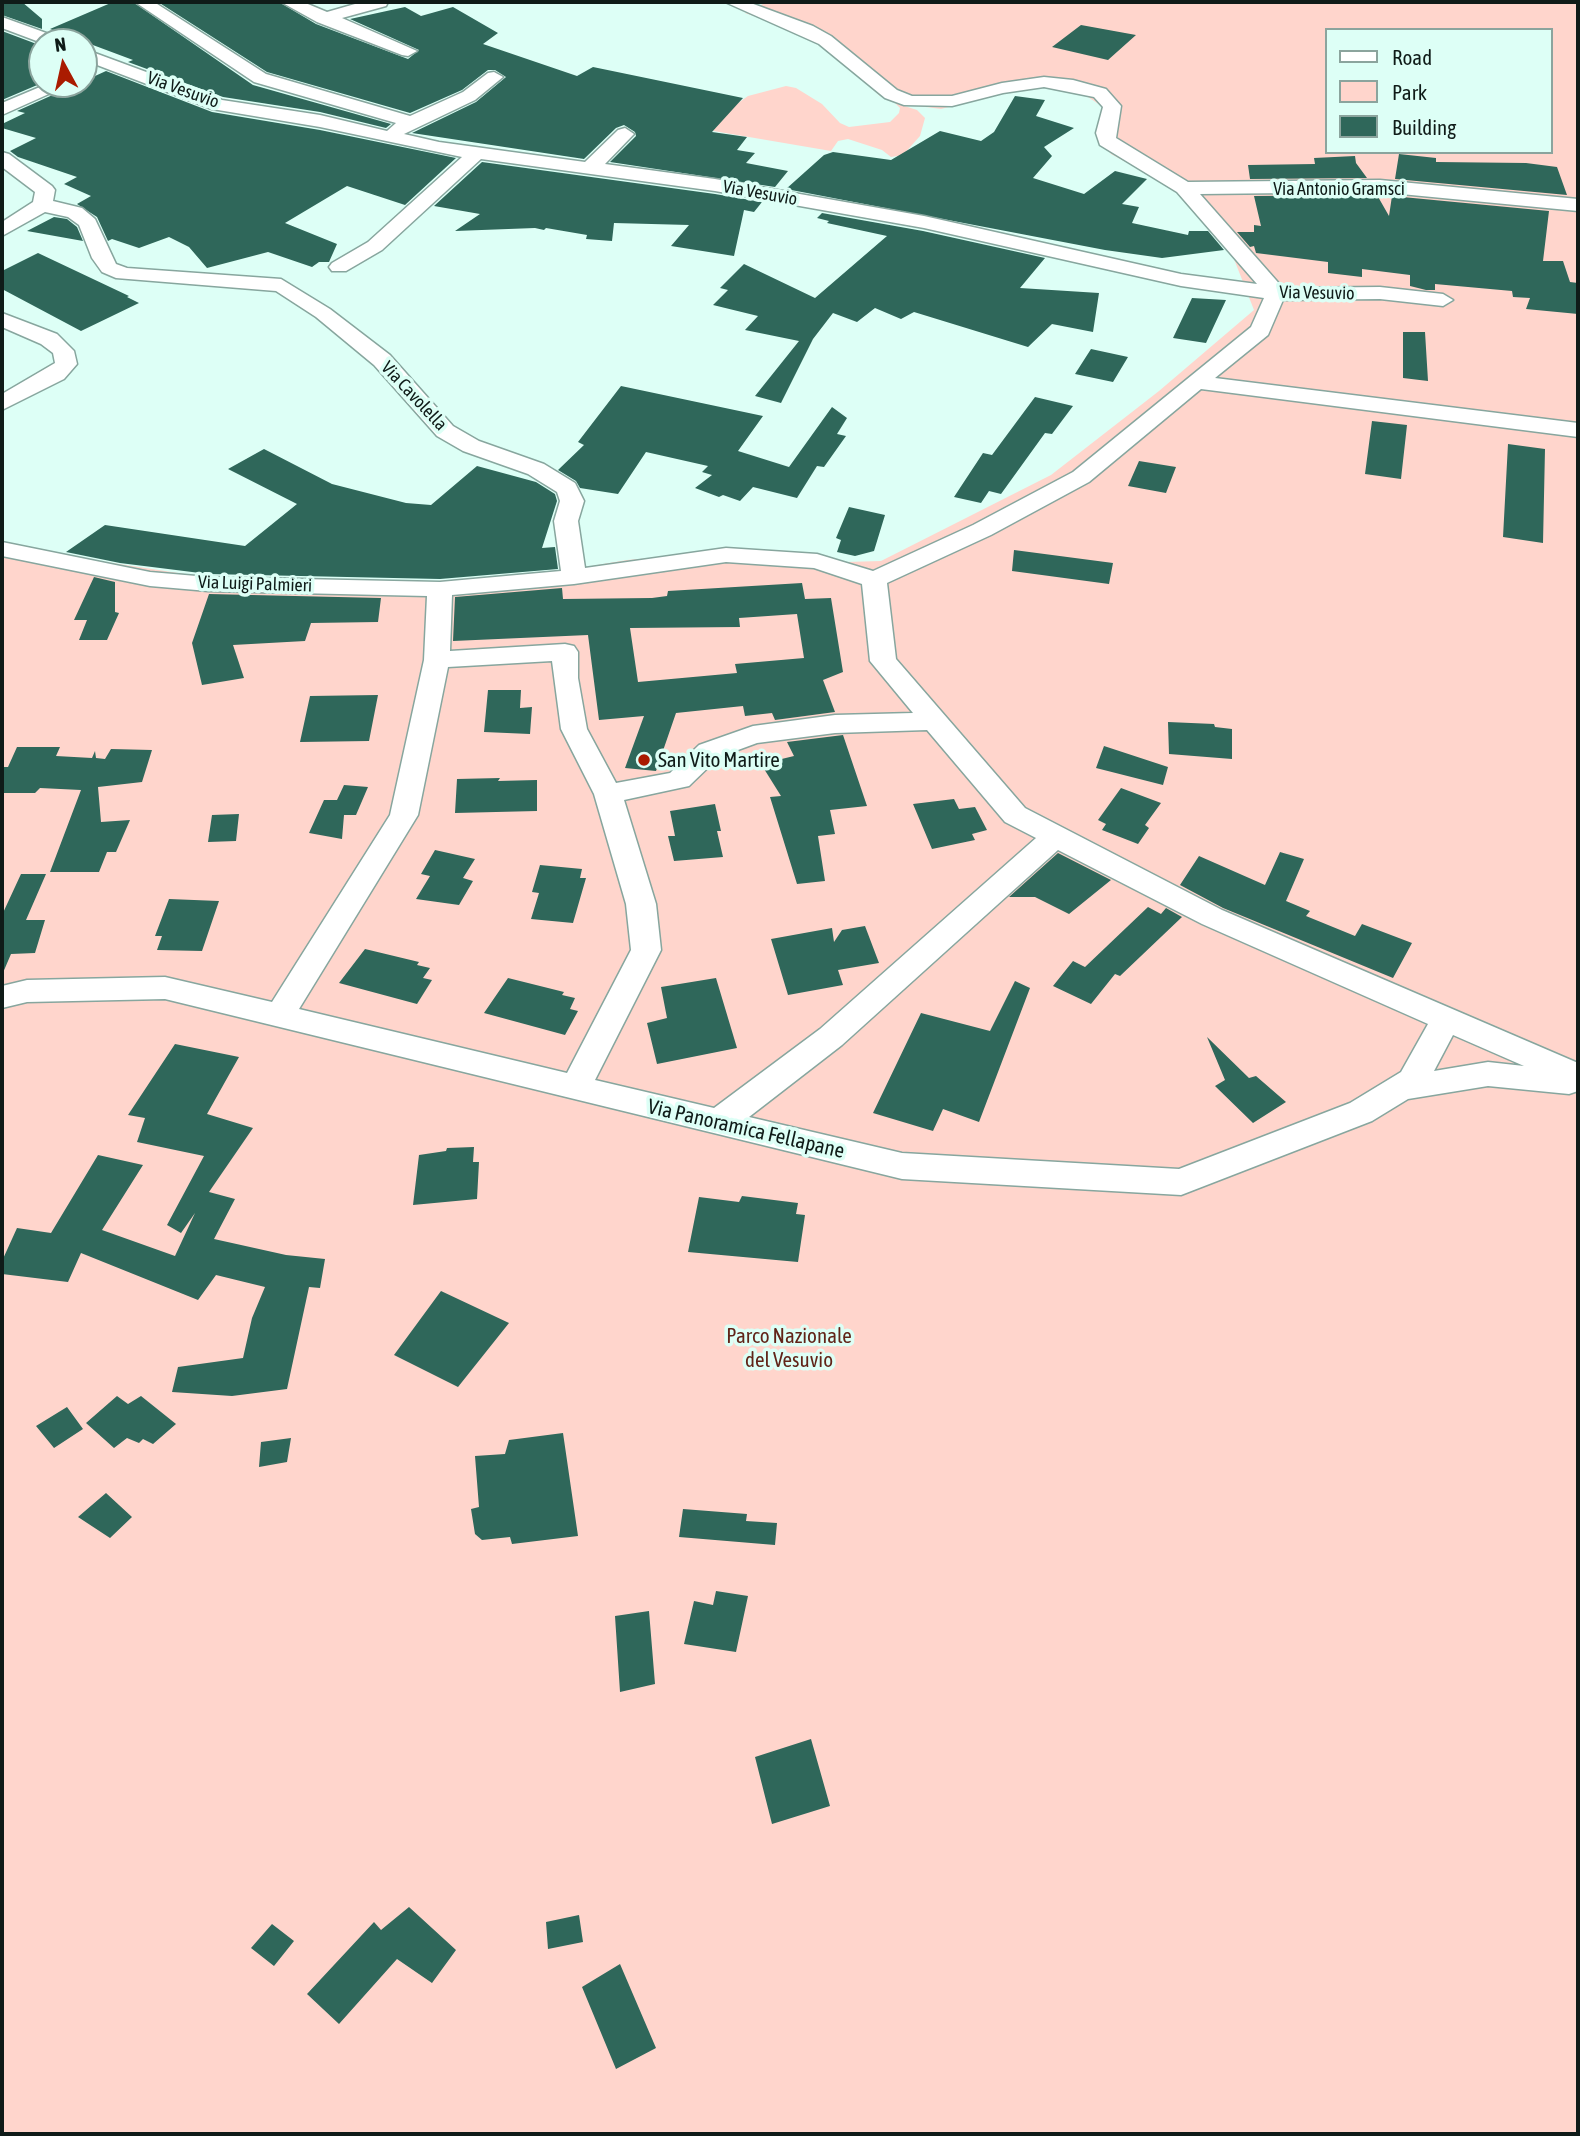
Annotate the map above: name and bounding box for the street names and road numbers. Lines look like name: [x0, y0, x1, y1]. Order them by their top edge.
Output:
street label: Via Vesuvio: [144, 67, 222, 113]
street label: Via Vesuvio: [721, 176, 799, 210]
street label: Via Antonio Gramsci: [1273, 178, 1405, 200]
street label: Via Vesuvio: [1279, 282, 1355, 304]
street label: Via Cavolella: [377, 357, 451, 435]
street label: Via Luigi Palmieri: [198, 571, 312, 597]
street label: Via Panoramica Fellapane: [645, 1094, 847, 1164]

